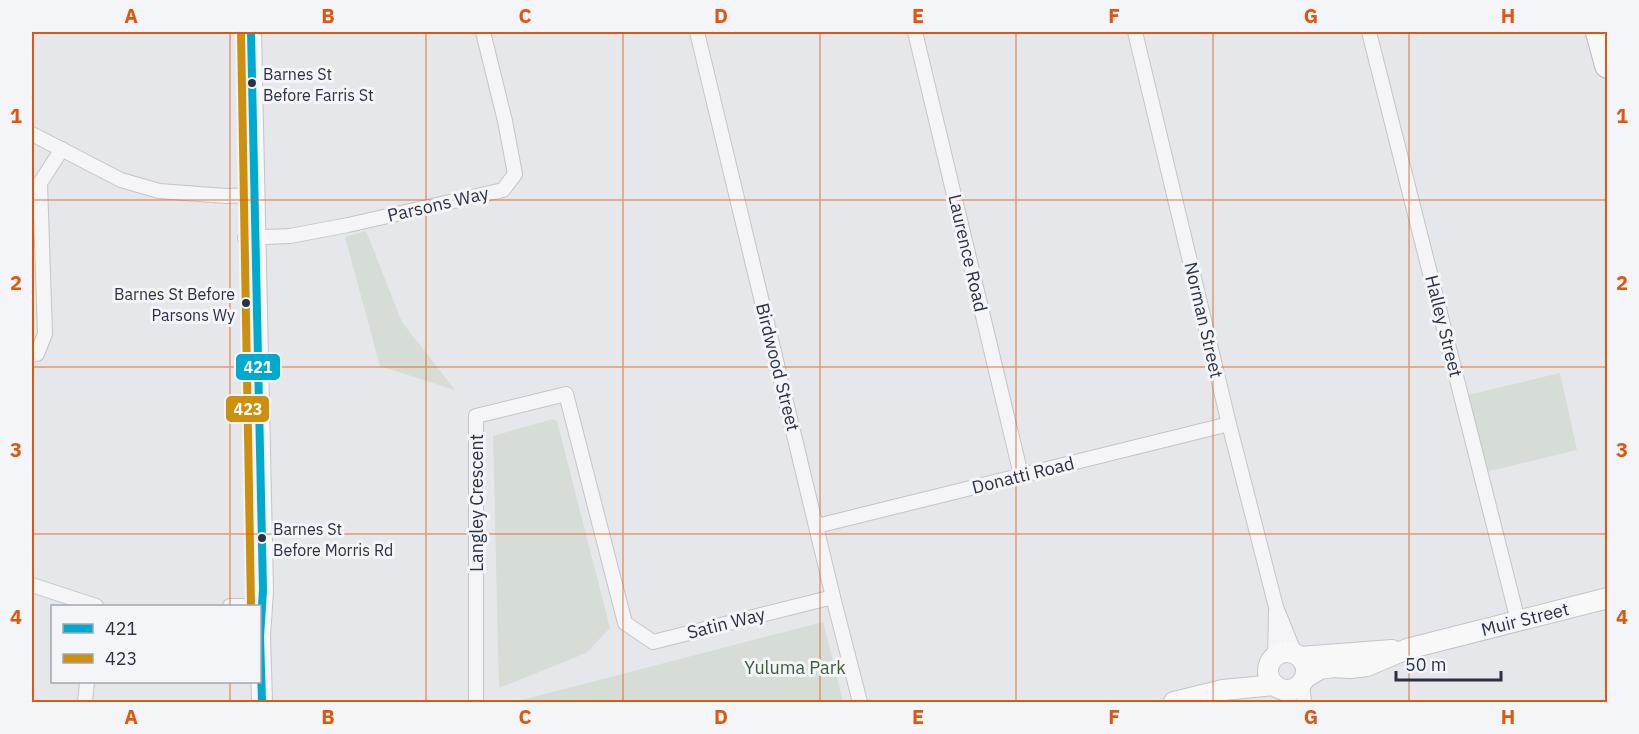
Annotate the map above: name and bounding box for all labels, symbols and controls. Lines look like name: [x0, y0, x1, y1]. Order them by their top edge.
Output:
text: A: [124, 2, 138, 29]
text: B: [321, 2, 335, 29]
text: C: [518, 2, 532, 29]
text: D: [714, 2, 728, 29]
text: E: [912, 2, 924, 29]
text: F: [1108, 2, 1120, 29]
text: G: [1304, 2, 1318, 29]
text: H: [1501, 2, 1515, 29]
place label: Barnes St Before Farris St: [263, 64, 374, 105]
marker: Barnes St Before Farris St: [246, 77, 258, 89]
text: 1: [10, 102, 22, 129]
text: 1: [1616, 102, 1628, 129]
street label: Parsons Way: [385, 181, 491, 227]
street label: Laurence Road: [943, 192, 993, 314]
street label: Norman Street: [1179, 260, 1229, 380]
text: 2: [10, 269, 22, 296]
text: 2: [1616, 269, 1628, 296]
street label: Halley Street: [1420, 273, 1468, 379]
place label: Barnes St Before Parsons Wy: [114, 284, 235, 325]
marker: Barnes St Before Parsons Wy: [240, 297, 252, 309]
street label: Birdwood Street: [751, 301, 805, 433]
line badge: 421: [235, 353, 281, 381]
text: 421: [244, 357, 273, 377]
line badge: 423: [225, 395, 270, 423]
text: 423: [234, 399, 262, 419]
street label: Langley Crescent: [465, 434, 488, 572]
text: 3: [10, 436, 22, 463]
text: 3: [1616, 436, 1628, 463]
street label: Donatti Road: [969, 451, 1077, 499]
place label: Barnes St Before Morris Rd: [273, 519, 393, 560]
marker: Barnes St Before Morris Rd: [256, 532, 268, 544]
street label: Muir Street: [1479, 597, 1571, 641]
street label: Satin Way: [685, 602, 767, 644]
text: 4: [10, 603, 22, 630]
text: 4: [1616, 603, 1628, 630]
legend: [51, 605, 261, 683]
text: 421: [105, 617, 137, 640]
scale bar: [1396, 644, 1501, 682]
text: 423: [105, 647, 137, 670]
text: 50 m: [1405, 653, 1447, 676]
park label: Yuluma Park: [744, 656, 846, 679]
text: A: [124, 703, 138, 730]
text: B: [321, 703, 335, 730]
text: C: [518, 703, 532, 730]
text: D: [714, 703, 728, 730]
text: E: [912, 703, 924, 730]
text: F: [1108, 703, 1120, 730]
text: G: [1304, 703, 1318, 730]
text: H: [1501, 703, 1515, 730]

